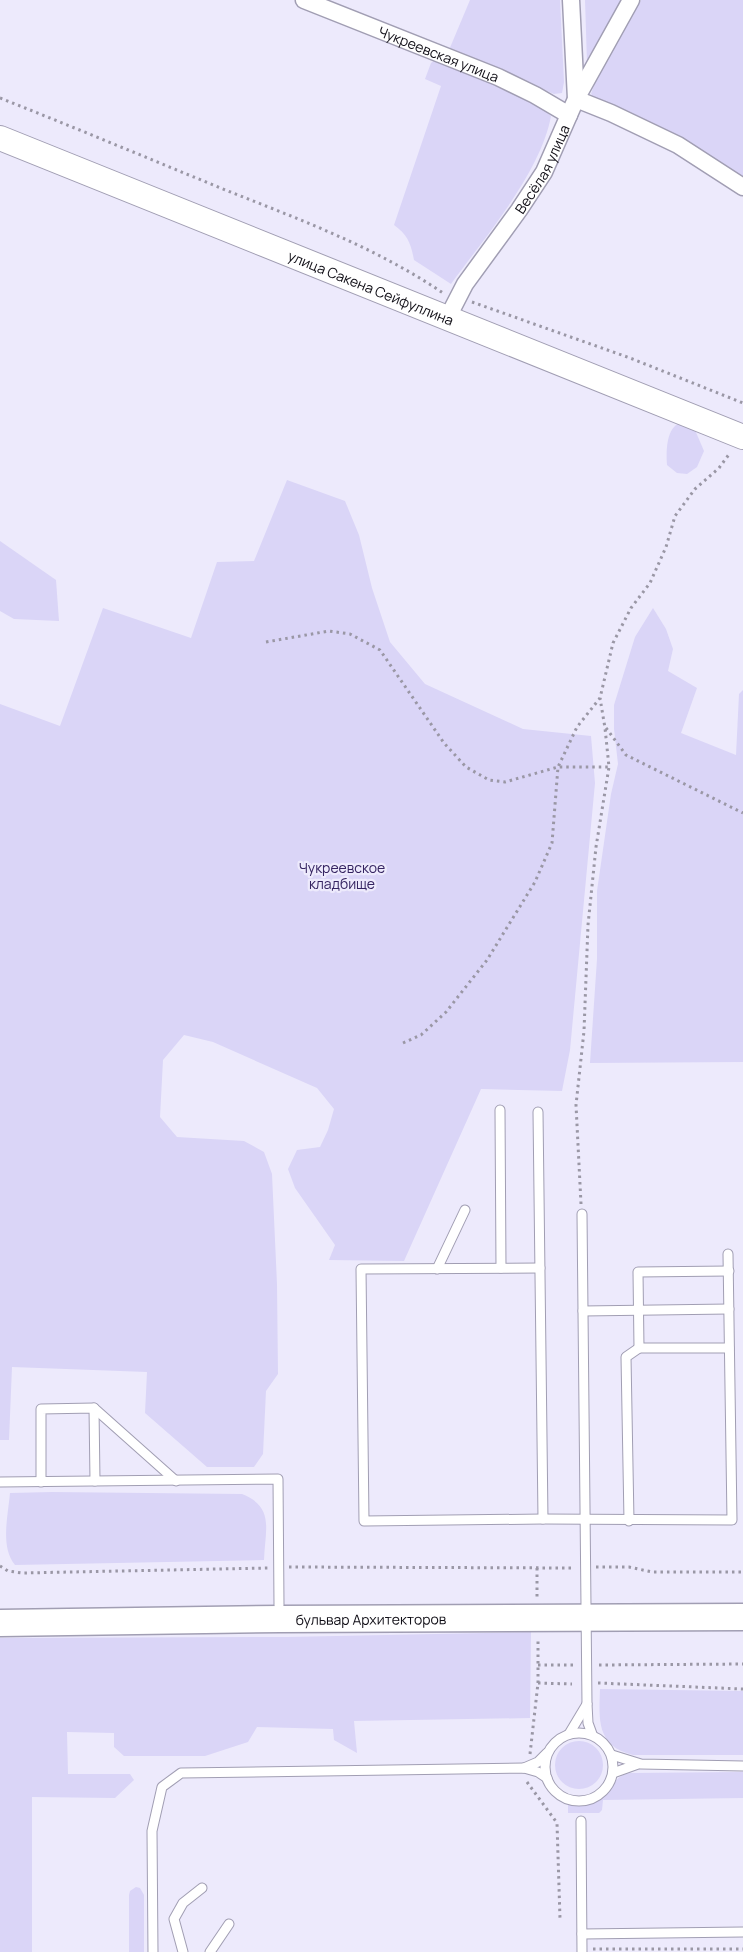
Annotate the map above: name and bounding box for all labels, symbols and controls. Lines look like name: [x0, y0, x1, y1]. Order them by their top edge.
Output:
street label: Чукреевская улица: [376, 21, 502, 86]
street label: Весёлая улица: [510, 121, 573, 217]
street label: улица Сакена Сейфуллина: [285, 245, 457, 329]
park label: Чукреевское кладбище: [299, 858, 385, 893]
street label: бульвар Архитекторов: [296, 1609, 447, 1628]

